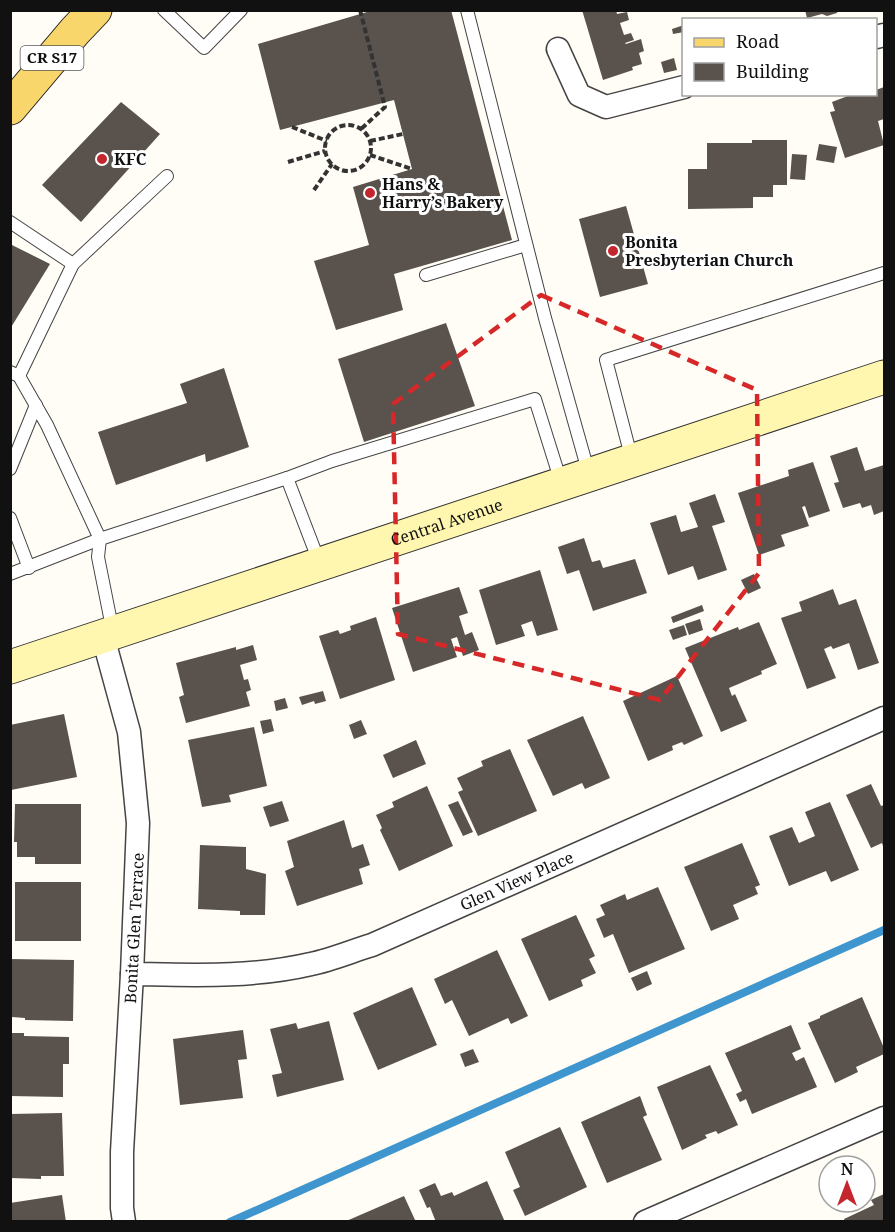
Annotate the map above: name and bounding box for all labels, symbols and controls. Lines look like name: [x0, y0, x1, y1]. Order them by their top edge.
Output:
legend: [682, 18, 877, 96]
text: Road: [736, 29, 779, 53]
road number: CR S17: [20, 46, 84, 70]
text: Building: [736, 59, 809, 83]
place label: KFC: [114, 148, 147, 170]
marker: KFC: [95, 152, 109, 166]
place label: Hans & Harry’s Bakery: [382, 173, 504, 213]
marker: Hans & Harry’s Bakery: [363, 186, 377, 200]
place label: Bonita Presbyterian Church: [625, 231, 794, 271]
marker: Bonita Presbyterian Church: [606, 244, 620, 258]
street label: Central Avenue: [388, 493, 506, 551]
street label: Glen View Place: [456, 846, 577, 916]
street label: Bonita Glen Terrace: [119, 852, 149, 1004]
north arrow: [817, 1154, 877, 1214]
text: N: [841, 1158, 854, 1180]

